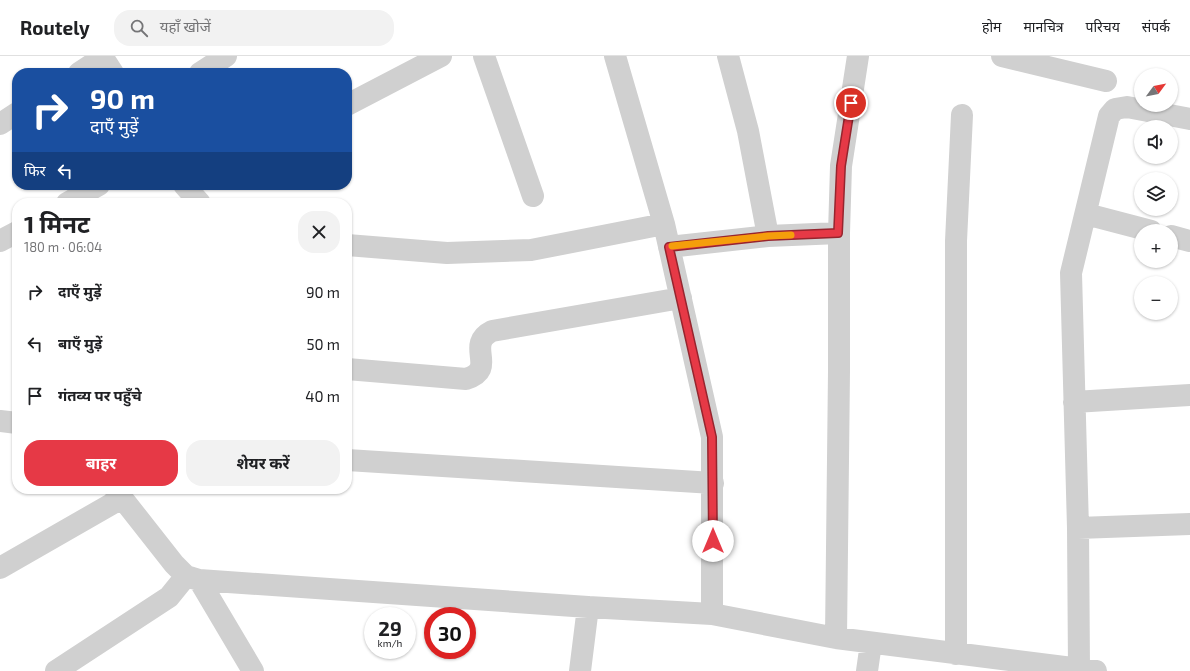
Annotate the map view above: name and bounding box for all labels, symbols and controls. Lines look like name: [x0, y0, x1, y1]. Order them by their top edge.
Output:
search box: [114, 10, 394, 46]
text: Routely: [20, 16, 90, 39]
icon: search: [128, 17, 150, 39]
text: यहाँ खोजें: [160, 17, 211, 35]
text: होम: [982, 18, 1001, 35]
text: मानचित्र: [1023, 18, 1064, 35]
text: परिचय: [1086, 18, 1120, 35]
text: संपर्क: [1142, 18, 1170, 35]
north arrow: [1134, 68, 1178, 112]
map controls: [1134, 68, 1178, 320]
text: 90 m: [90, 81, 155, 115]
icon: right: [24, 84, 76, 136]
pin: [834, 86, 868, 120]
icon: arrive: [840, 92, 862, 114]
text: दाएँ मुड़ें: [90, 115, 139, 137]
button: sound: [1134, 120, 1178, 164]
icon: left: [54, 160, 76, 182]
text: फिर: [24, 161, 46, 179]
button: layers: [1134, 172, 1178, 216]
text: 1 मिनट: [24, 209, 90, 238]
button: close: [298, 211, 340, 253]
button: +: [1134, 224, 1178, 268]
text: 180 m · 06:04: [24, 239, 102, 255]
button: −: [1134, 276, 1178, 320]
icon: right: [24, 281, 46, 303]
text: दाएँ मुड़ें: [58, 282, 102, 300]
text: 90 m: [306, 283, 340, 301]
icon: left: [24, 333, 46, 355]
text: बाएँ मुड़ें: [58, 334, 102, 352]
text: 50 m: [306, 335, 340, 353]
icon: arrive: [24, 385, 46, 407]
text: गंतव्य पर पहुँचे: [58, 386, 142, 404]
text: 40 m: [305, 387, 340, 405]
button: बाहर: [24, 440, 178, 486]
button: शेयर करें: [186, 440, 340, 486]
position arrow: [692, 520, 734, 562]
speed limit sign: 30: [424, 607, 476, 659]
text: 29: [378, 616, 402, 640]
text: km/h: [378, 637, 402, 649]

